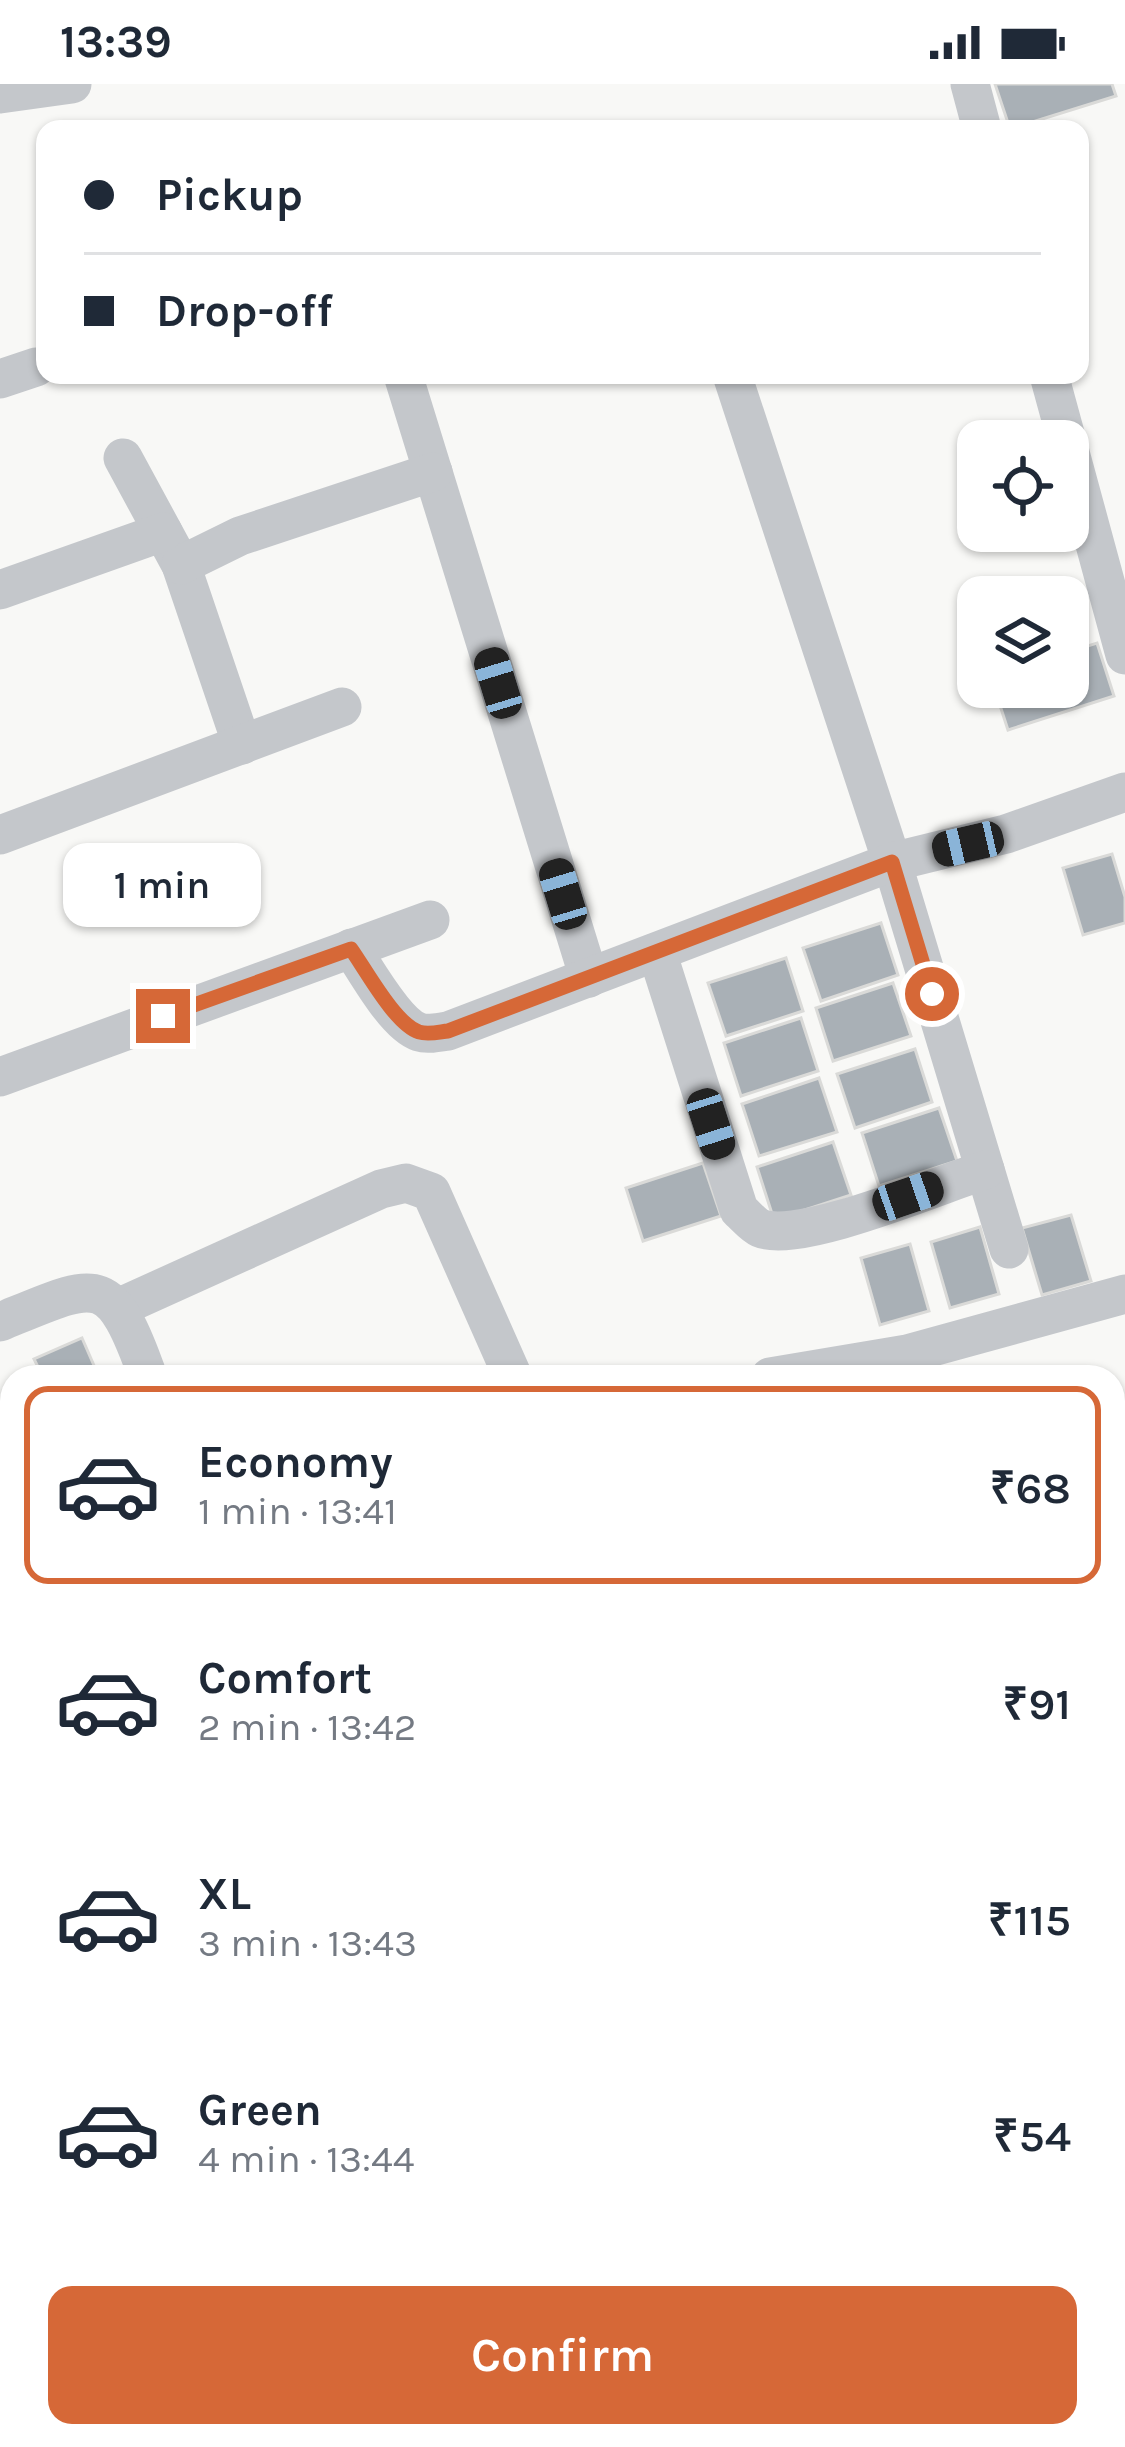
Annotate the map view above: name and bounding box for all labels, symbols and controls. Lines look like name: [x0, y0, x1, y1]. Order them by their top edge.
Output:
text: 13:39: [60, 16, 172, 68]
text: Pickup: [156, 169, 303, 221]
text: Drop-off: [156, 285, 333, 337]
map controls: [957, 420, 1089, 708]
button: locate: [957, 420, 1089, 552]
button: layers: [957, 576, 1089, 708]
car: [470, 643, 526, 723]
car: [929, 818, 1007, 870]
callout: 1 min: [64, 842, 262, 926]
car: [535, 854, 591, 934]
text: 1 min: [114, 862, 210, 908]
route start: [905, 967, 959, 1021]
route end: [136, 989, 190, 1043]
car: [683, 1084, 739, 1164]
car: [868, 1167, 948, 1225]
icon: car: [54, 1431, 162, 1539]
text: Economy: [198, 1436, 393, 1488]
text: ₹68: [990, 1462, 1071, 1514]
text: 1 min · 13:41: [198, 1488, 397, 1534]
icon: car: [54, 1647, 162, 1755]
text: Comfort: [198, 1652, 372, 1704]
text: ₹91: [1002, 1678, 1071, 1730]
text: 2 min · 13:42: [198, 1704, 416, 1750]
icon: car: [54, 1863, 162, 1971]
text: XL: [198, 1868, 251, 1920]
text: ₹115: [988, 1894, 1071, 1946]
text: 3 min · 13:43: [198, 1920, 417, 1966]
icon: car: [54, 2079, 162, 2187]
text: Green: [198, 2084, 322, 2136]
text: ₹54: [993, 2110, 1071, 2162]
text: 4 min · 13:44: [198, 2136, 415, 2182]
button: Confirm: [48, 2286, 1077, 2424]

